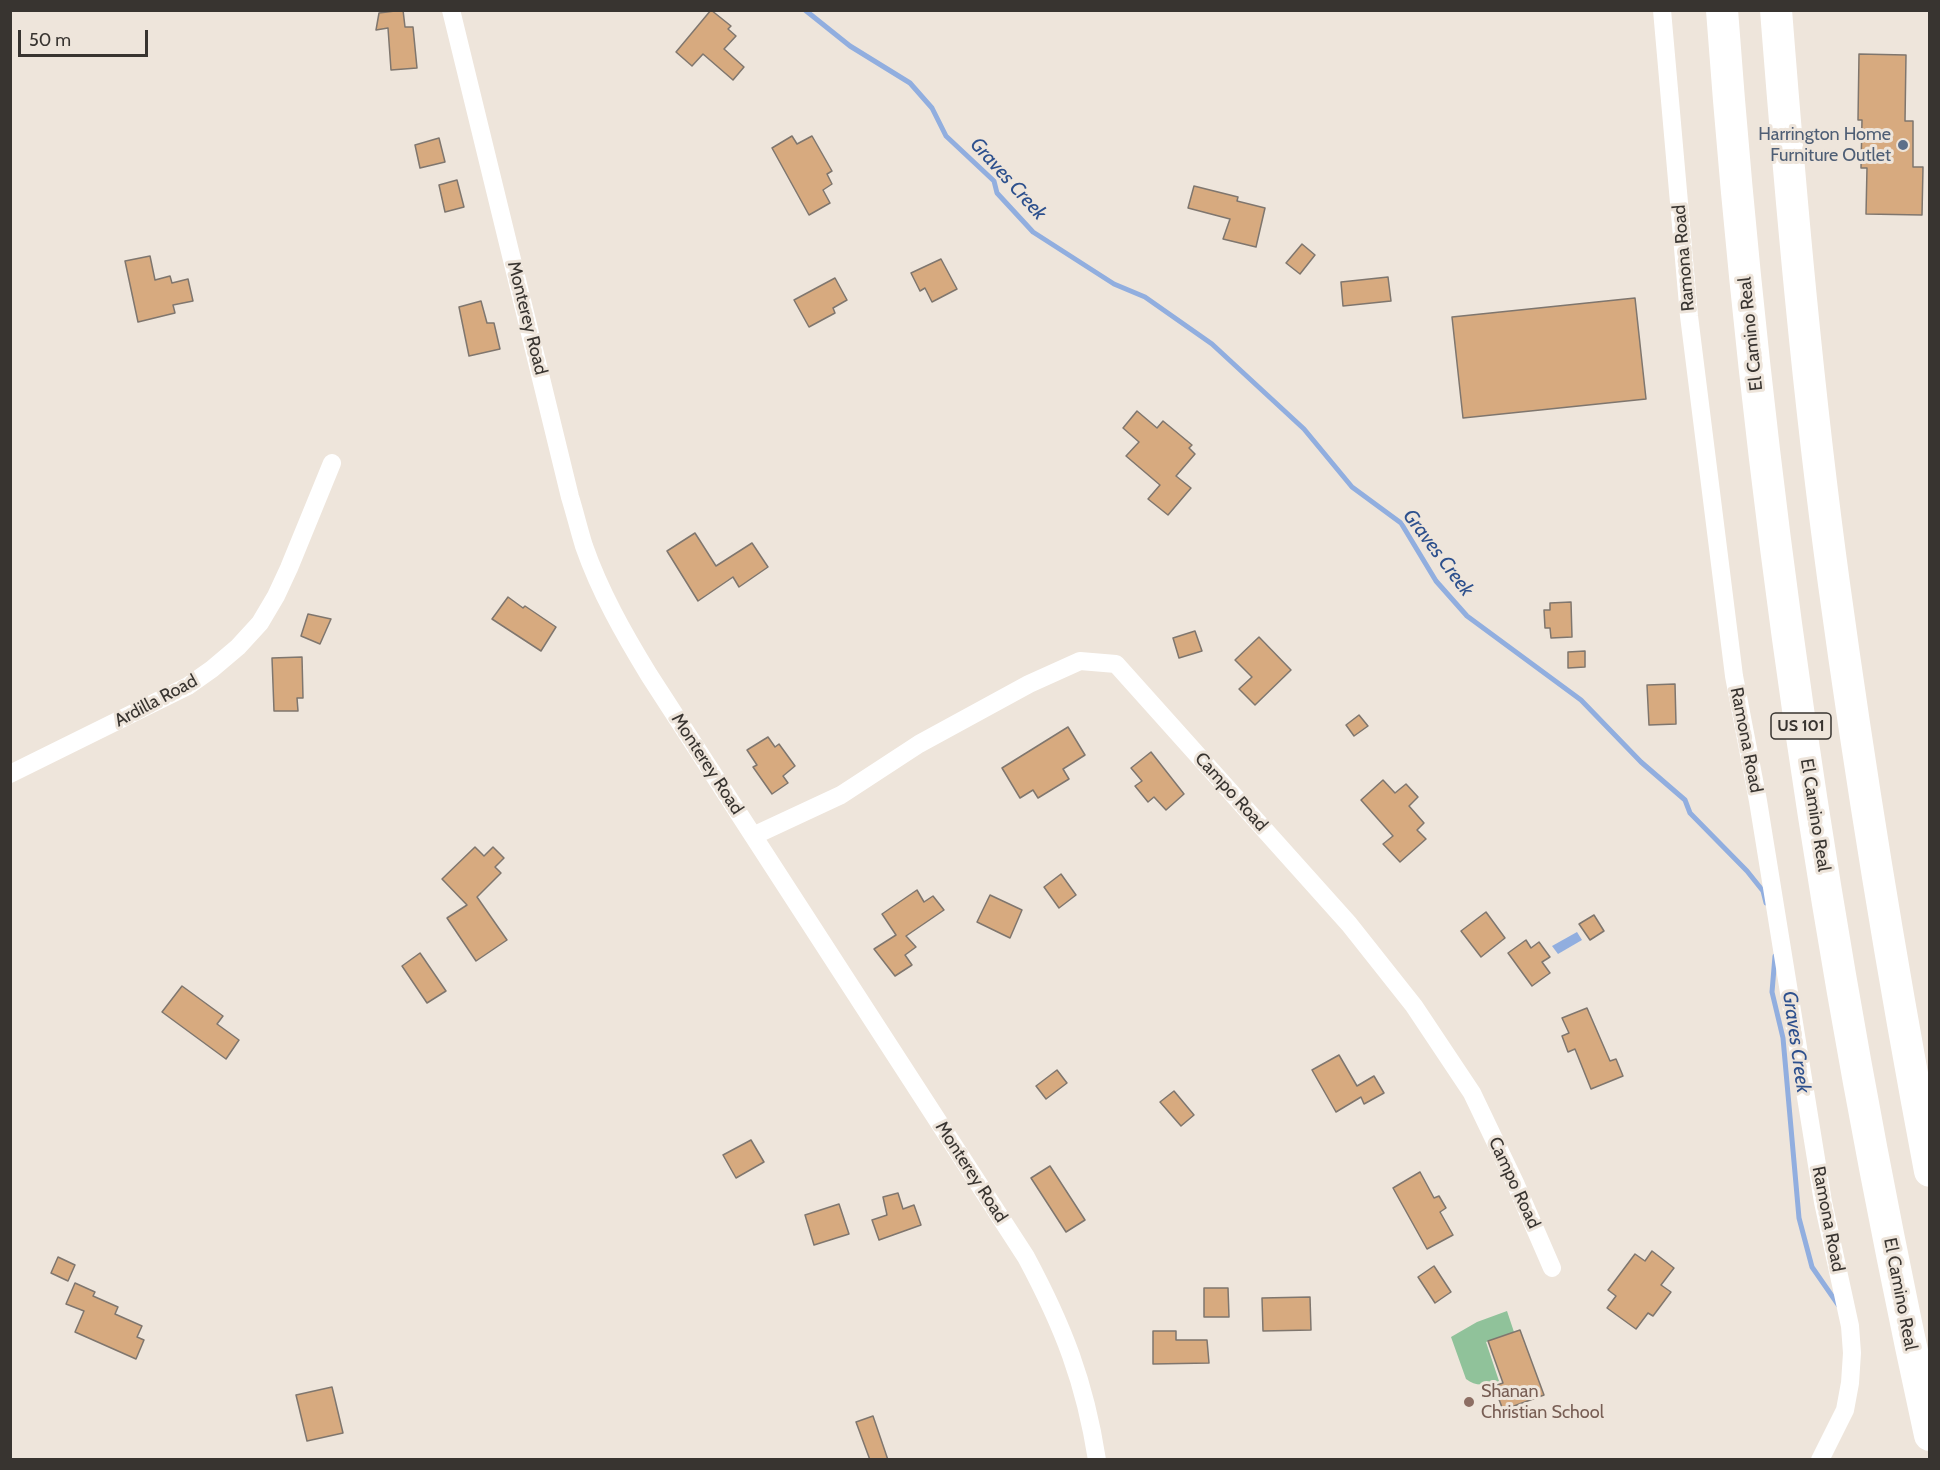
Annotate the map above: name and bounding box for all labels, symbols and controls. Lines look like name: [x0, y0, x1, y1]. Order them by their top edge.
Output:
scale bar: [21, 18, 152, 56]
text: 50 m: [29, 29, 71, 51]
place label: Harrington Home Furniture Outlet: [1758, 124, 1891, 166]
water label: Graves Creek: [965, 133, 1051, 225]
marker: Harrington Home Furniture Outlet: [1896, 138, 1910, 152]
street label: Ramona Road: [1669, 204, 1699, 312]
street label: Monterey Road: [502, 259, 552, 377]
street label: El Camino Real: [1734, 276, 1768, 392]
water label: Graves Creek: [1397, 505, 1479, 601]
street label: Ardilla Road: [111, 670, 201, 732]
street label: Ramona Road: [1725, 685, 1767, 795]
street label: Monterey Road: [666, 709, 748, 819]
road number: US 101: [1771, 713, 1831, 739]
street label: Campo Road: [1190, 748, 1272, 836]
street label: El Camino Real: [1795, 757, 1835, 873]
water label: Graves Creek: [1777, 989, 1815, 1095]
street label: Monterey Road: [930, 1117, 1012, 1227]
street label: Campo Road: [1483, 1134, 1545, 1232]
street label: Ramona Road: [1807, 1164, 1849, 1274]
street label: El Camino Real: [1879, 1236, 1921, 1352]
place label: Shanan Christian School: [1481, 1381, 1604, 1424]
marker: Shanan Christian School: [1462, 1395, 1476, 1409]

